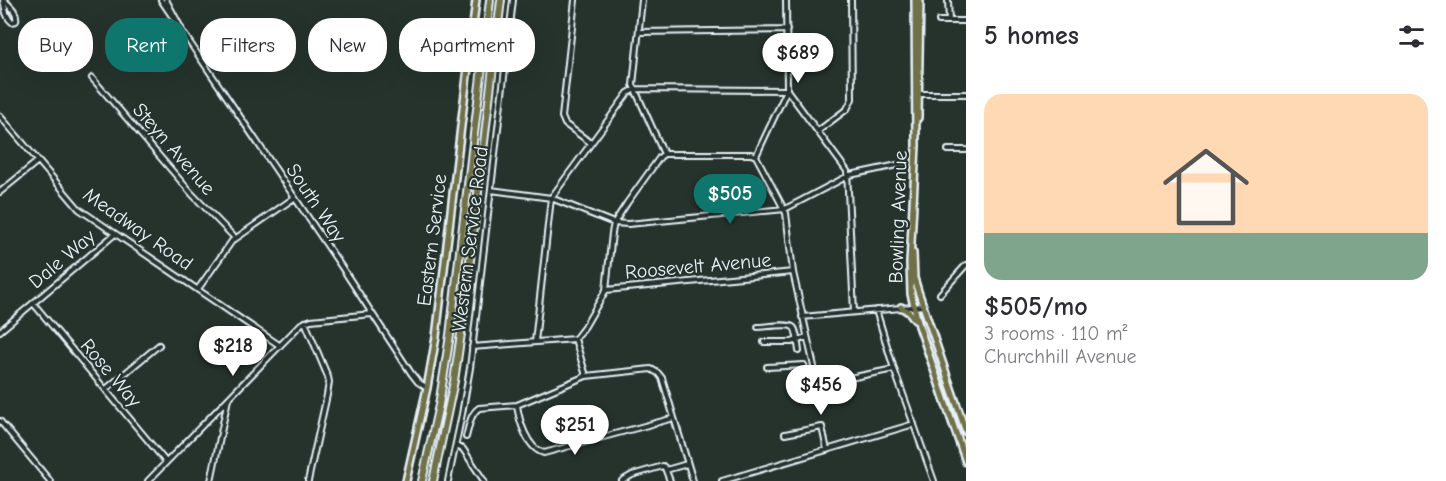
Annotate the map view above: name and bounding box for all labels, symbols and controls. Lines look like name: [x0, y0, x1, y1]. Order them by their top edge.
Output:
chip: Buy: [18, 18, 93, 72]
chip: Rent: [105, 18, 188, 72]
chip: Filters: [200, 18, 296, 72]
chip: New: [308, 18, 387, 72]
chip: Apartment: [399, 18, 535, 72]
icon: filters: [1395, 20, 1428, 53]
text: 5 homes: [984, 21, 1079, 51]
pin: $689: [762, 33, 834, 84]
text: $689: [776, 41, 820, 64]
street label: Steyn Avenue: [128, 99, 220, 199]
icon: home: [1152, 133, 1260, 241]
street label: Western Service Road: [447, 145, 493, 333]
street label: Bowling Avenue: [884, 150, 912, 284]
street label: South Way: [281, 159, 351, 247]
street label: Eastern Service: [412, 173, 452, 307]
pin: $505: [694, 174, 766, 225]
text: $505: [708, 182, 752, 205]
street label: Meadway Road: [79, 183, 197, 275]
street label: Dale Way: [24, 225, 100, 293]
street label: Roosevelt Avenue: [624, 248, 772, 284]
text: $505/mo: [984, 292, 1088, 322]
text: 3 rooms · 110 m²: [984, 322, 1128, 345]
pin: $218: [197, 326, 269, 377]
street label: Rose Way: [76, 334, 146, 412]
text: $218: [213, 334, 253, 357]
text: Churchhill Avenue: [984, 345, 1137, 368]
pin: $456: [785, 365, 857, 416]
text: $456: [800, 373, 842, 396]
pin: $251: [539, 405, 611, 456]
text: $251: [555, 413, 595, 436]

